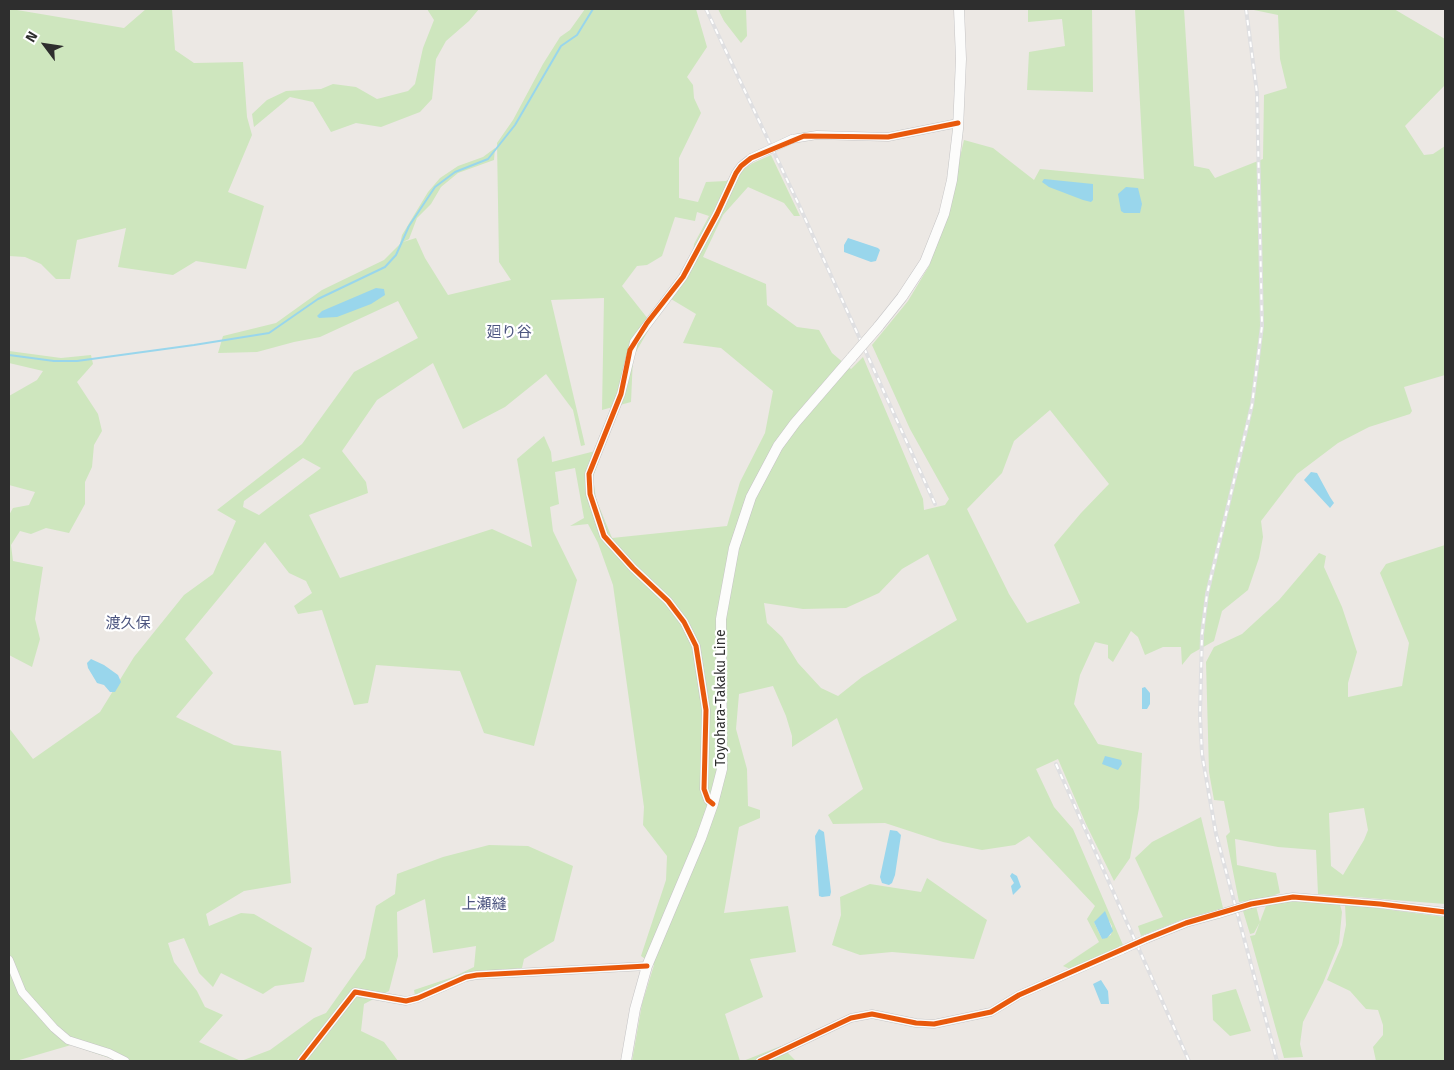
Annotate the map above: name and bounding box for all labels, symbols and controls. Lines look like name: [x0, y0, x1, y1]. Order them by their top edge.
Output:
north arrow: [20, 20, 70, 70]
text: N: [22, 29, 41, 45]
district label: 廻り谷: [487, 324, 531, 342]
district label: 渡久保: [106, 615, 150, 633]
street label: Toyohara-Takaku Line: [713, 629, 729, 767]
district label: 上瀬縫: [462, 896, 506, 914]

